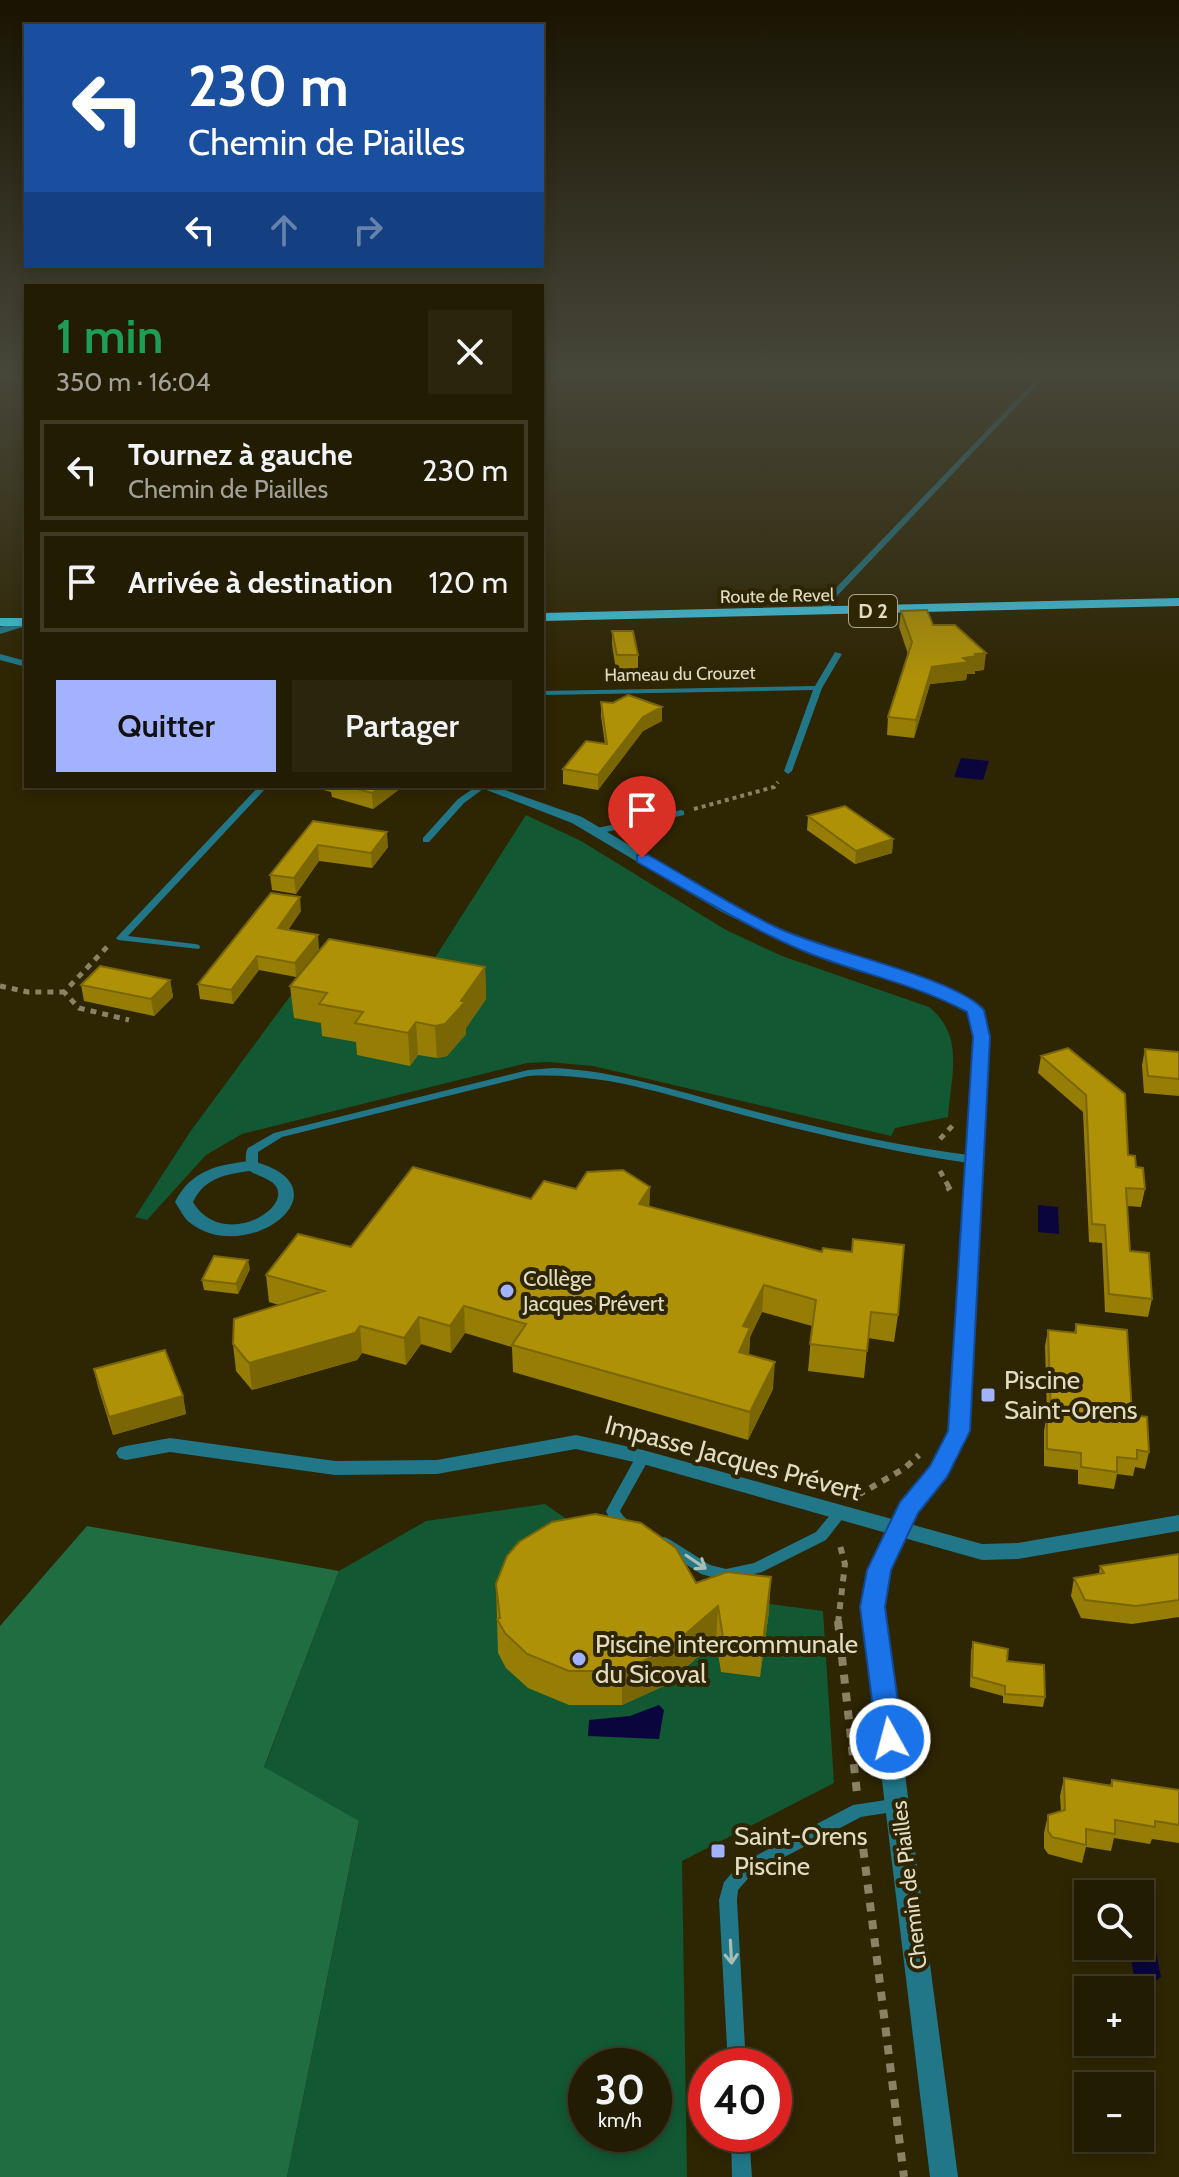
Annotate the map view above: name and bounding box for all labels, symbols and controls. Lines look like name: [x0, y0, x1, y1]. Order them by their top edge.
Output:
text: 230 m: [188, 52, 349, 120]
icon: left: [56, 56, 160, 160]
text: Chemin de Piailles: [188, 120, 465, 164]
icon: left: [178, 208, 222, 252]
icon: ahead: [262, 208, 306, 252]
icon: right: [346, 208, 390, 252]
text: 1 min: [56, 307, 163, 365]
button: close: [428, 310, 512, 394]
text: 350 m · 16:04: [56, 366, 211, 398]
text: Tournez à gauche: [128, 436, 353, 473]
icon: left: [60, 448, 104, 492]
text: 230 m: [422, 452, 508, 489]
text: Chemin de Piailles: [128, 473, 328, 505]
icon: arrive: [60, 560, 104, 604]
text: Arrivée à destination: [128, 564, 393, 601]
text: 120 m: [428, 564, 508, 601]
street label: Route de Revel: [720, 584, 835, 608]
road number: D 2: [849, 595, 897, 627]
street label: Hameau du Crouzet: [604, 662, 756, 686]
button: Quitter: [56, 680, 276, 772]
button: Partager: [292, 680, 512, 772]
pin: [608, 776, 676, 858]
icon: arrive: [620, 788, 664, 832]
place label: Collège Jacques Prévert: [522, 1265, 665, 1317]
marker: Collège Jacques Prévert: [498, 1282, 516, 1300]
place label: Piscine Saint-Orens: [1004, 1364, 1138, 1426]
marker: Piscine Saint-Orens: [979, 1386, 997, 1404]
street label: Impasse Jacques Prévert: [601, 1408, 865, 1508]
one-way arrow: [684, 1554, 706, 1570]
place label: Piscine intercommunale du Sicoval: [595, 1628, 858, 1690]
marker: Piscine intercommunale du Sicoval: [570, 1650, 588, 1668]
position arrow: [848, 1697, 932, 1781]
street label: Chemin de Piailles: [885, 1799, 933, 1971]
place label: Saint-Orens Piscine: [734, 1820, 868, 1882]
marker: Saint-Orens Piscine: [709, 1842, 727, 1860]
map controls: [1074, 1880, 1154, 2152]
button: search: [1074, 1880, 1154, 1960]
one-way arrow: [724, 1938, 739, 1965]
button: +: [1074, 1976, 1154, 2056]
speed limit sign: 40: [688, 2048, 792, 2152]
text: 30: [595, 2065, 645, 2114]
button: −: [1074, 2072, 1154, 2152]
text: km/h: [598, 2108, 642, 2132]

